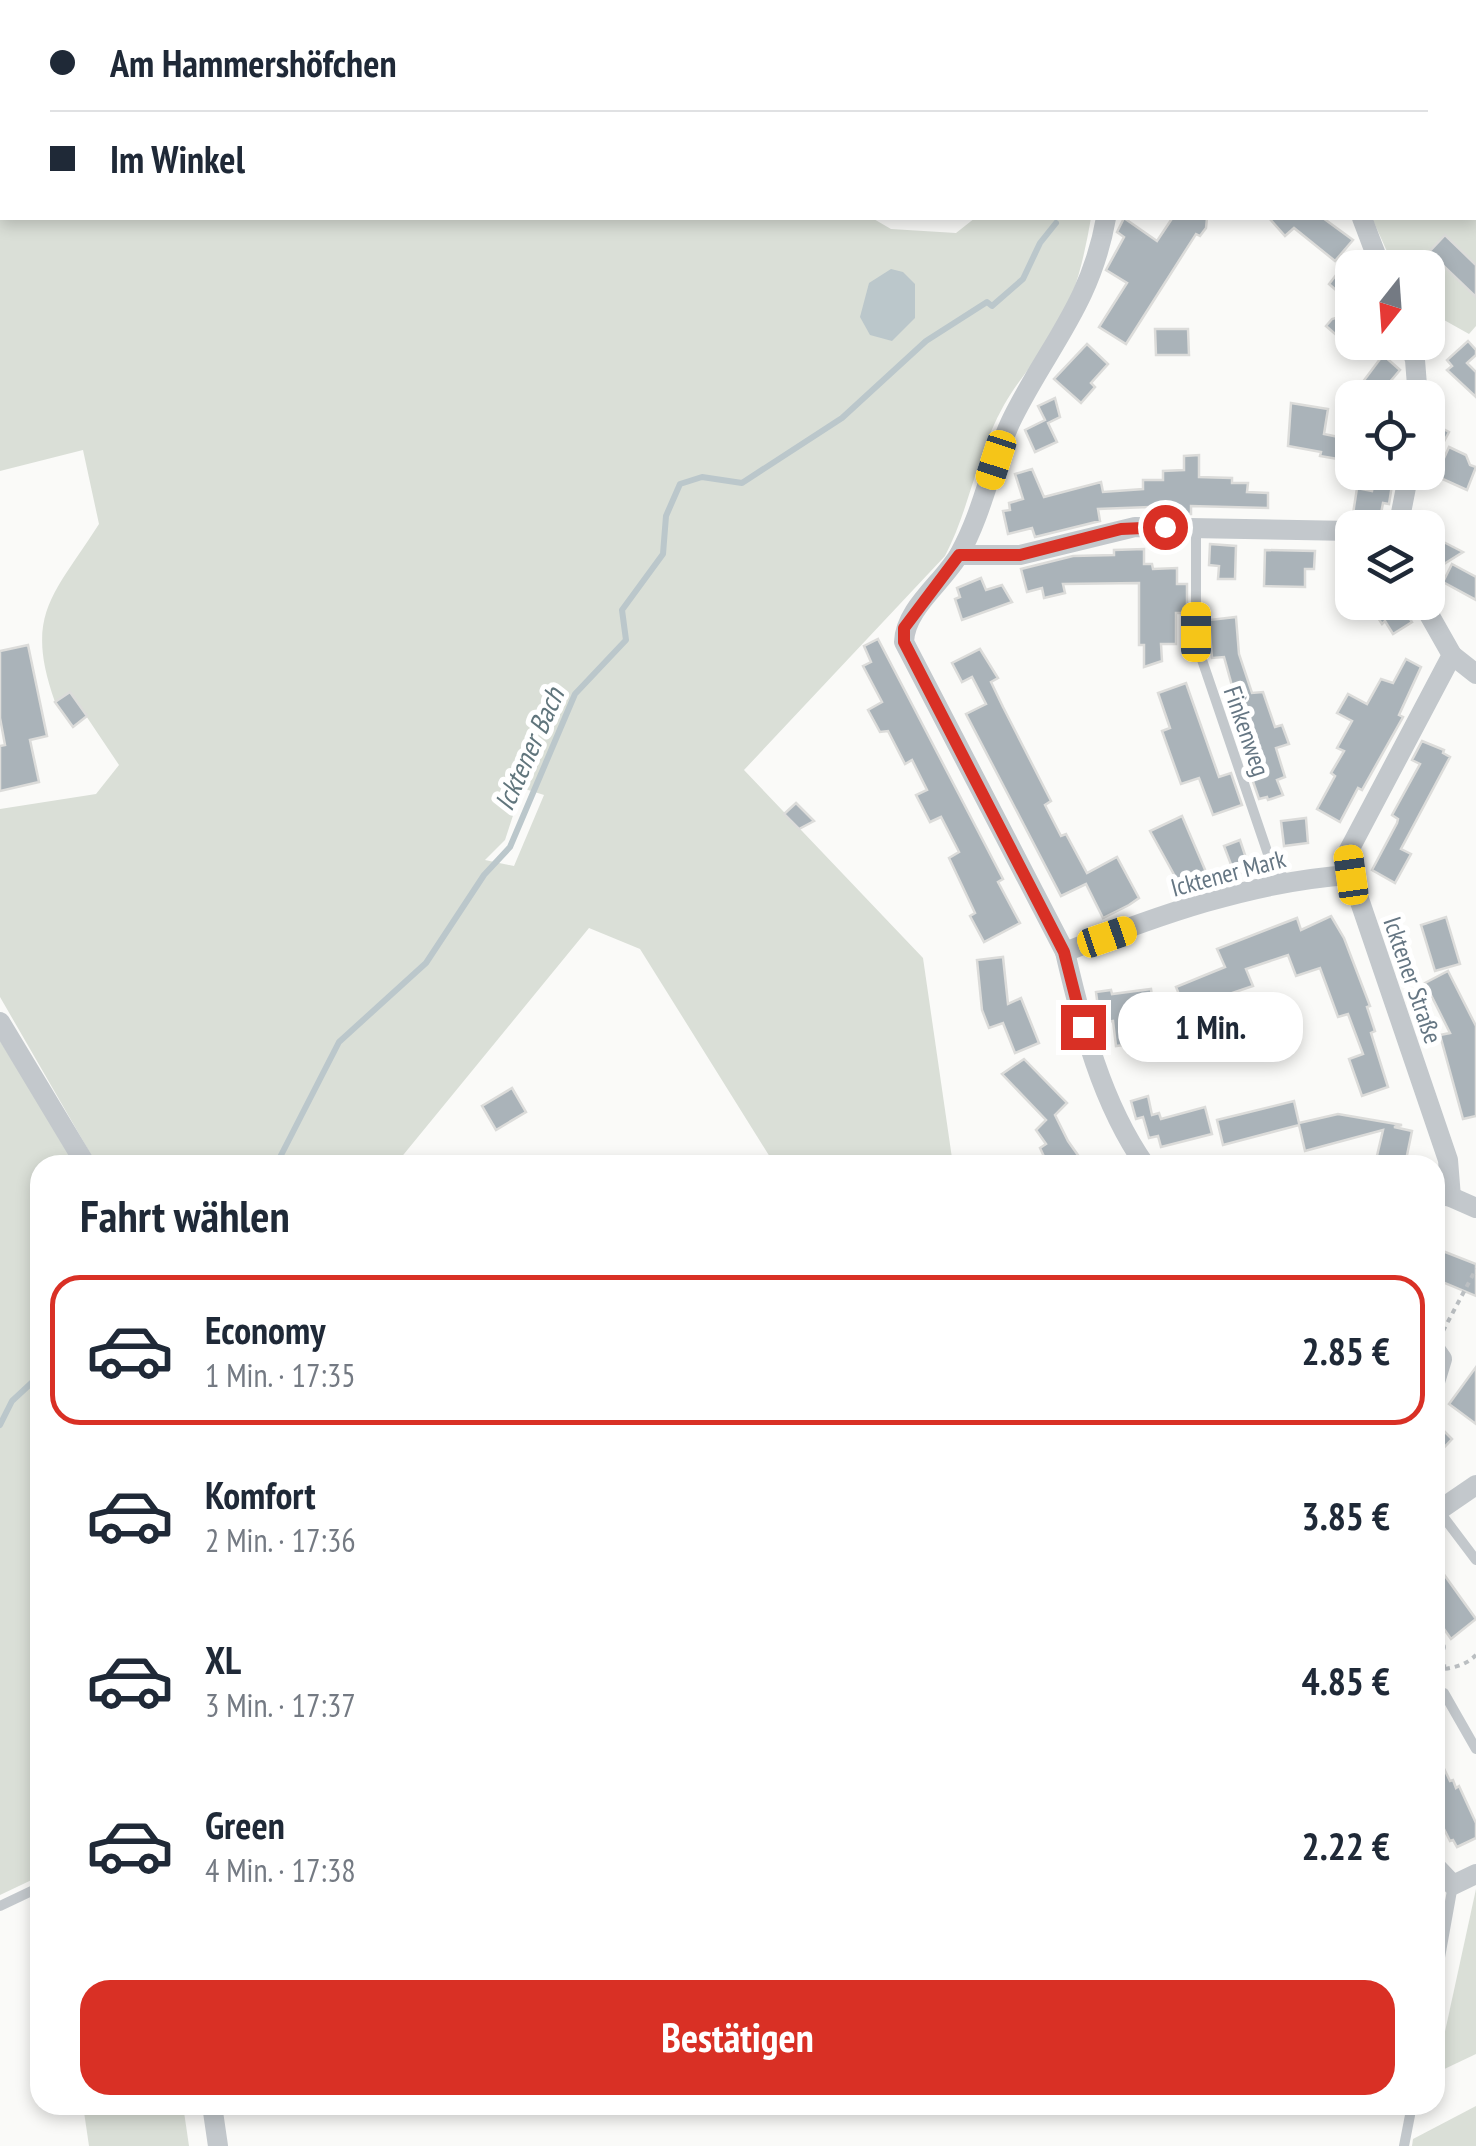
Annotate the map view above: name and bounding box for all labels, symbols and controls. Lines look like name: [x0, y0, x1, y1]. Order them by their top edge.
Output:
text: Am Hammershöfchen: [110, 38, 396, 87]
text: Im Winkel: [110, 134, 245, 183]
north arrow: [1335, 250, 1445, 360]
map controls: [1335, 250, 1445, 620]
button: locate: [1335, 380, 1445, 490]
car: [972, 427, 1020, 493]
route start: [1143, 505, 1188, 550]
button: layers: [1335, 510, 1445, 620]
car: [1181, 602, 1211, 662]
water label: Icktener Bach: [485, 680, 573, 816]
street label: Finkenweg: [1217, 682, 1277, 780]
street label: Icktener Mark: [1167, 842, 1289, 904]
car: [1332, 843, 1370, 907]
street label: Icktener Straße: [1376, 912, 1450, 1048]
car: [1074, 913, 1140, 961]
callout: 1 Min.: [1118, 992, 1303, 1062]
route end: [1061, 1005, 1106, 1050]
text: 1 Min.: [1175, 1006, 1246, 1048]
text: Fahrt wählen: [80, 1186, 290, 1244]
icon: car: [85, 1305, 175, 1395]
text: Economy: [205, 1305, 325, 1354]
text: 2.85 €: [1301, 1326, 1390, 1375]
text: 1 Min. · 17:35: [205, 1354, 356, 1396]
icon: car: [85, 1470, 175, 1560]
text: Komfort: [205, 1470, 316, 1519]
text: 3.85 €: [1301, 1491, 1390, 1540]
text: 2 Min. · 17:36: [205, 1519, 356, 1561]
icon: car: [85, 1635, 175, 1725]
text: XL: [205, 1635, 241, 1684]
text: 4.85 €: [1301, 1656, 1390, 1705]
text: 3 Min. · 17:37: [205, 1684, 356, 1726]
icon: car: [85, 1800, 175, 1890]
text: Green: [205, 1800, 285, 1849]
text: 2.22 €: [1301, 1821, 1390, 1870]
text: 4 Min. · 17:38: [205, 1849, 356, 1891]
button: Bestätigen: [80, 1980, 1395, 2095]

